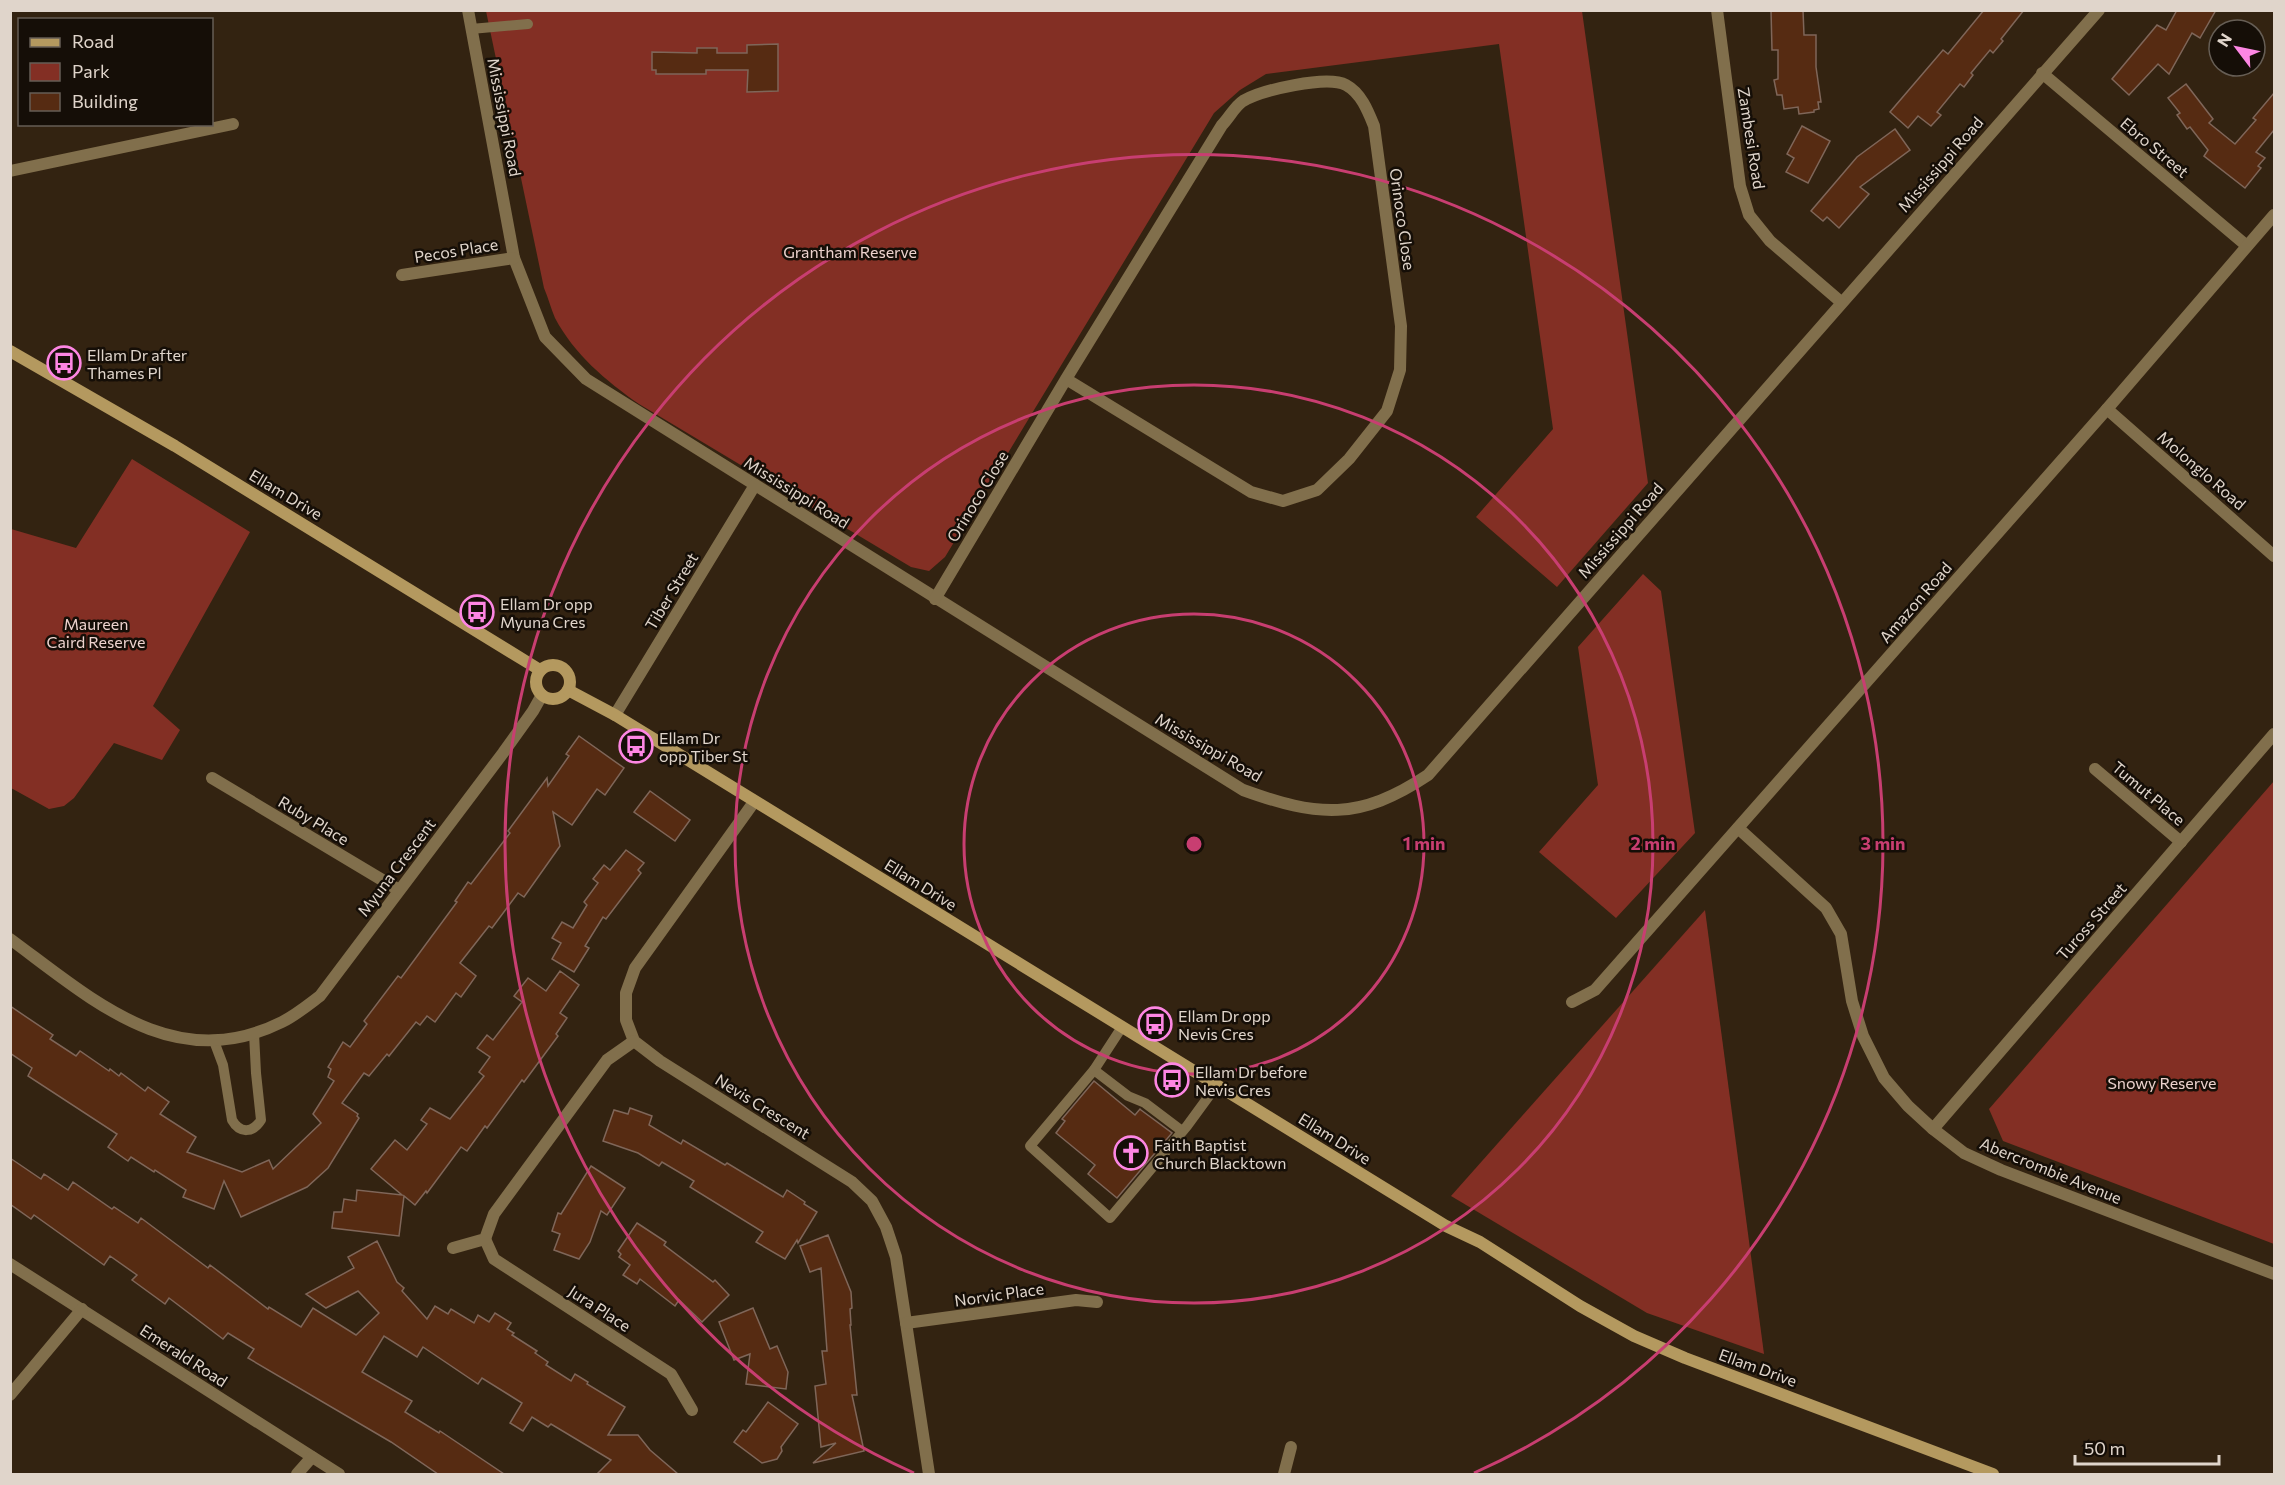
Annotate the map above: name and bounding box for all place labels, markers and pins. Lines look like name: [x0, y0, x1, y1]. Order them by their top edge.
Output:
bus stop icon: Ellam Dr after Thames Pl: [46, 345, 82, 381]
place label: Ellam Dr after Thames Pl: [87, 345, 188, 382]
bus stop icon: Ellam Dr opp Myuna Cres: [459, 594, 495, 630]
place label: Ellam Dr opp Myuna Cres: [500, 594, 593, 631]
bus stop icon: Ellam Dr opp Tiber St: [618, 728, 654, 764]
place label: Ellam Dr opp Tiber St: [659, 728, 749, 765]
centre of rings: [1184, 834, 1204, 854]
bus stop icon: Ellam Dr opp Nevis Cres: [1137, 1006, 1173, 1042]
place label: Ellam Dr opp Nevis Cres: [1178, 1006, 1271, 1043]
bus stop icon: Ellam Dr before Nevis Cres: [1154, 1062, 1190, 1098]
place label: Ellam Dr before Nevis Cres: [1195, 1062, 1307, 1099]
church icon: Faith Baptist Church Blacktown: [1113, 1135, 1149, 1171]
place label: Faith Baptist Church Blacktown: [1154, 1135, 1286, 1172]

